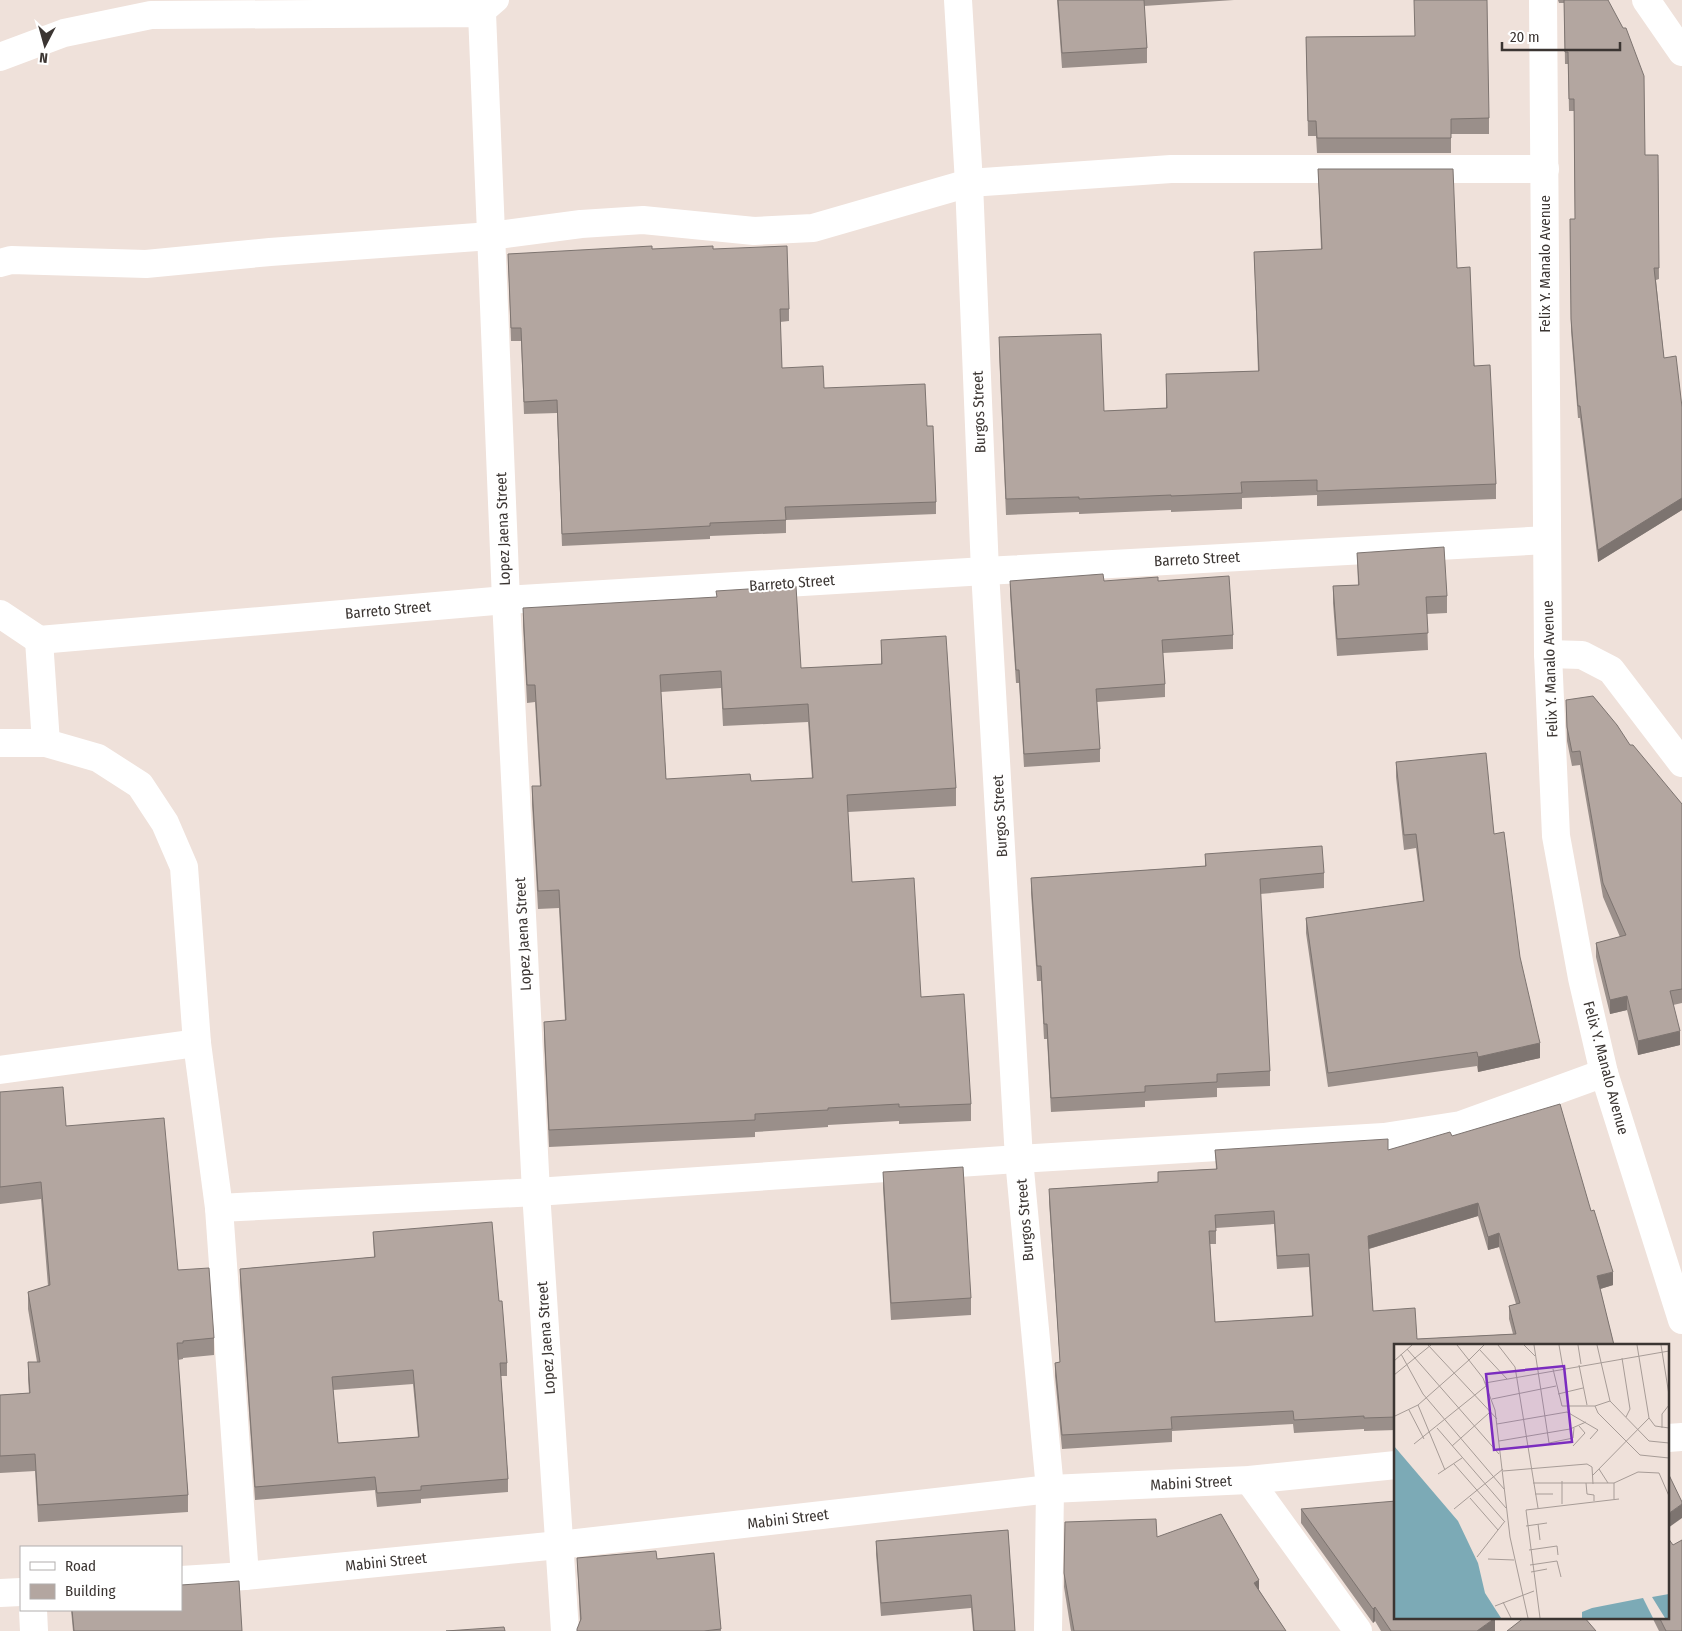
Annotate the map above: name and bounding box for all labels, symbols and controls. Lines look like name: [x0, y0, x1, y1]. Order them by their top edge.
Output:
north arrow: [20, 20, 70, 70]
scale bar: [1502, 20, 1620, 52]
text: 20 m: [1510, 28, 1540, 46]
text: N: [39, 49, 49, 66]
street label: Felix Y. Manalo Avenue: [1536, 195, 1554, 333]
street label: Burgos Street: [969, 370, 989, 454]
street label: Lopez Jaena Street: [492, 472, 514, 586]
street label: Barreto Street: [1154, 548, 1241, 570]
street label: Barreto Street: [748, 571, 836, 595]
street label: Barreto Street: [344, 597, 432, 623]
street label: Felix Y. Manalo Avenue: [1539, 600, 1561, 738]
street label: Burgos Street: [989, 774, 1011, 858]
street label: Lopez Jaena Street: [511, 877, 535, 991]
street label: Felix Y. Manalo Avenue: [1579, 999, 1633, 1137]
street label: Burgos Street: [1012, 1178, 1038, 1262]
street label: Lopez Jaena Street: [533, 1281, 559, 1395]
inset map: [1394, 1344, 1670, 1618]
street label: Mabini Street: [1150, 1472, 1232, 1494]
street label: Mabini Street: [746, 1505, 830, 1533]
legend: [20, 1546, 182, 1611]
street label: Mabini Street: [344, 1549, 428, 1575]
text: Road: [65, 1557, 96, 1575]
text: Building: [65, 1582, 116, 1600]

